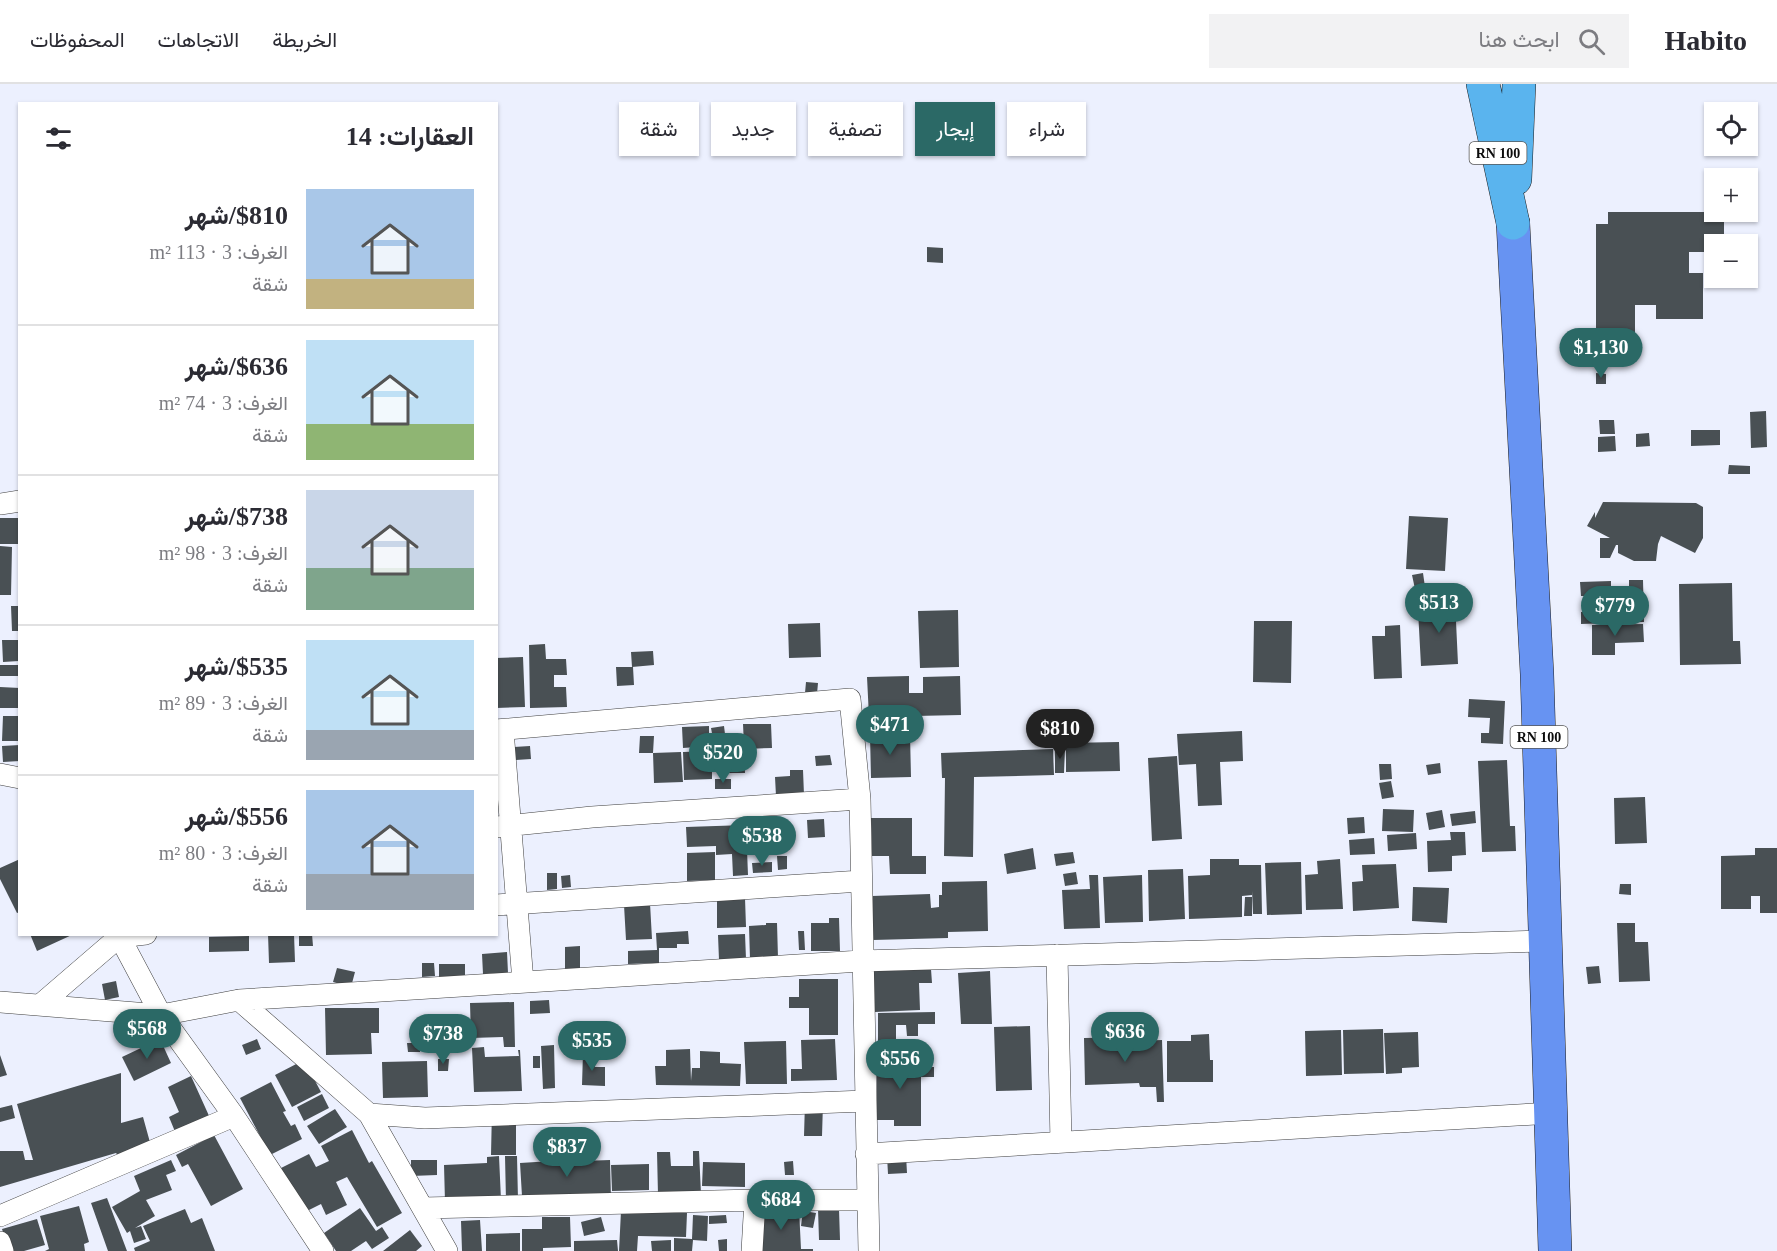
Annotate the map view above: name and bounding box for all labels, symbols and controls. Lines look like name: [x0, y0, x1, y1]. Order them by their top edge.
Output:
search box: [1209, 14, 1629, 68]
icon: search: [1575, 25, 1608, 58]
text: Habito: [1665, 25, 1747, 56]
text: ابحث هنا: [1479, 27, 1560, 52]
text: المحفوظات: [30, 28, 125, 52]
text: الاتجاهات: [158, 28, 239, 52]
text: الخريطة: [272, 28, 337, 52]
chip: شقة: [619, 102, 699, 156]
chip: جديد: [711, 102, 796, 156]
chip: تصفية: [808, 102, 903, 156]
chip: إيجار: [915, 102, 995, 156]
chip: شراء: [1007, 102, 1086, 156]
map controls: [1704, 102, 1758, 288]
button: locate: [1704, 102, 1758, 156]
icon: filters: [42, 122, 75, 155]
text: العقارات: 14: [346, 122, 474, 151]
road number: RN 100: [1470, 142, 1526, 164]
button: +: [1704, 168, 1758, 222]
text: $810/شهر: [185, 201, 288, 230]
icon: home: [354, 213, 426, 285]
button: −: [1704, 234, 1758, 288]
text: الغرف: 3 · 113 m²: [149, 241, 288, 263]
text: شقة: [252, 273, 288, 295]
pin: $1,130: [1552, 328, 1650, 379]
text: $1,130: [1574, 336, 1629, 358]
text: $636/شهر: [185, 352, 288, 381]
icon: home: [354, 364, 426, 436]
text: الغرف: 3 · 74 m²: [159, 392, 288, 414]
text: شقة: [252, 424, 288, 446]
text: $738/شهر: [185, 502, 288, 531]
icon: home: [354, 514, 426, 586]
text: الغرف: 3 · 98 m²: [159, 542, 288, 564]
text: شقة: [252, 574, 288, 596]
pin: $513: [1403, 583, 1475, 634]
pin: $779: [1579, 586, 1651, 637]
text: $513: [1419, 591, 1459, 613]
text: $779: [1595, 594, 1635, 616]
text: $535/شهر: [185, 652, 288, 681]
icon: home: [354, 664, 426, 736]
text: الغرف: 3 · 89 m²: [159, 692, 288, 714]
pin: $471: [854, 705, 926, 756]
pin: $810: [1024, 709, 1096, 760]
text: $471: [870, 713, 910, 735]
text: $810: [1040, 717, 1080, 739]
text: شقة: [252, 724, 288, 746]
road number: RN 100: [1510, 726, 1568, 748]
pin: $520: [687, 733, 759, 784]
text: $520: [703, 741, 743, 763]
text: $556/شهر: [185, 802, 288, 831]
icon: home: [354, 814, 426, 886]
pin: $538: [726, 816, 798, 867]
text: $538: [742, 824, 782, 846]
text: الغرف: 3 · 80 m²: [159, 842, 288, 864]
text: شقة: [252, 874, 288, 896]
pin: $568: [111, 1009, 183, 1060]
pin: $636: [1089, 1012, 1161, 1063]
pin: $738: [407, 1014, 479, 1065]
text: $568: [127, 1017, 167, 1039]
text: $636: [1105, 1020, 1145, 1042]
pin: $535: [556, 1021, 628, 1072]
text: $738: [423, 1022, 463, 1044]
text: $535: [572, 1029, 612, 1051]
pin: $556: [864, 1039, 936, 1090]
text: $556: [880, 1047, 920, 1069]
pin: $837: [531, 1127, 603, 1178]
text: $837: [547, 1135, 587, 1157]
pin: $684: [745, 1180, 817, 1231]
text: $684: [761, 1188, 801, 1210]

